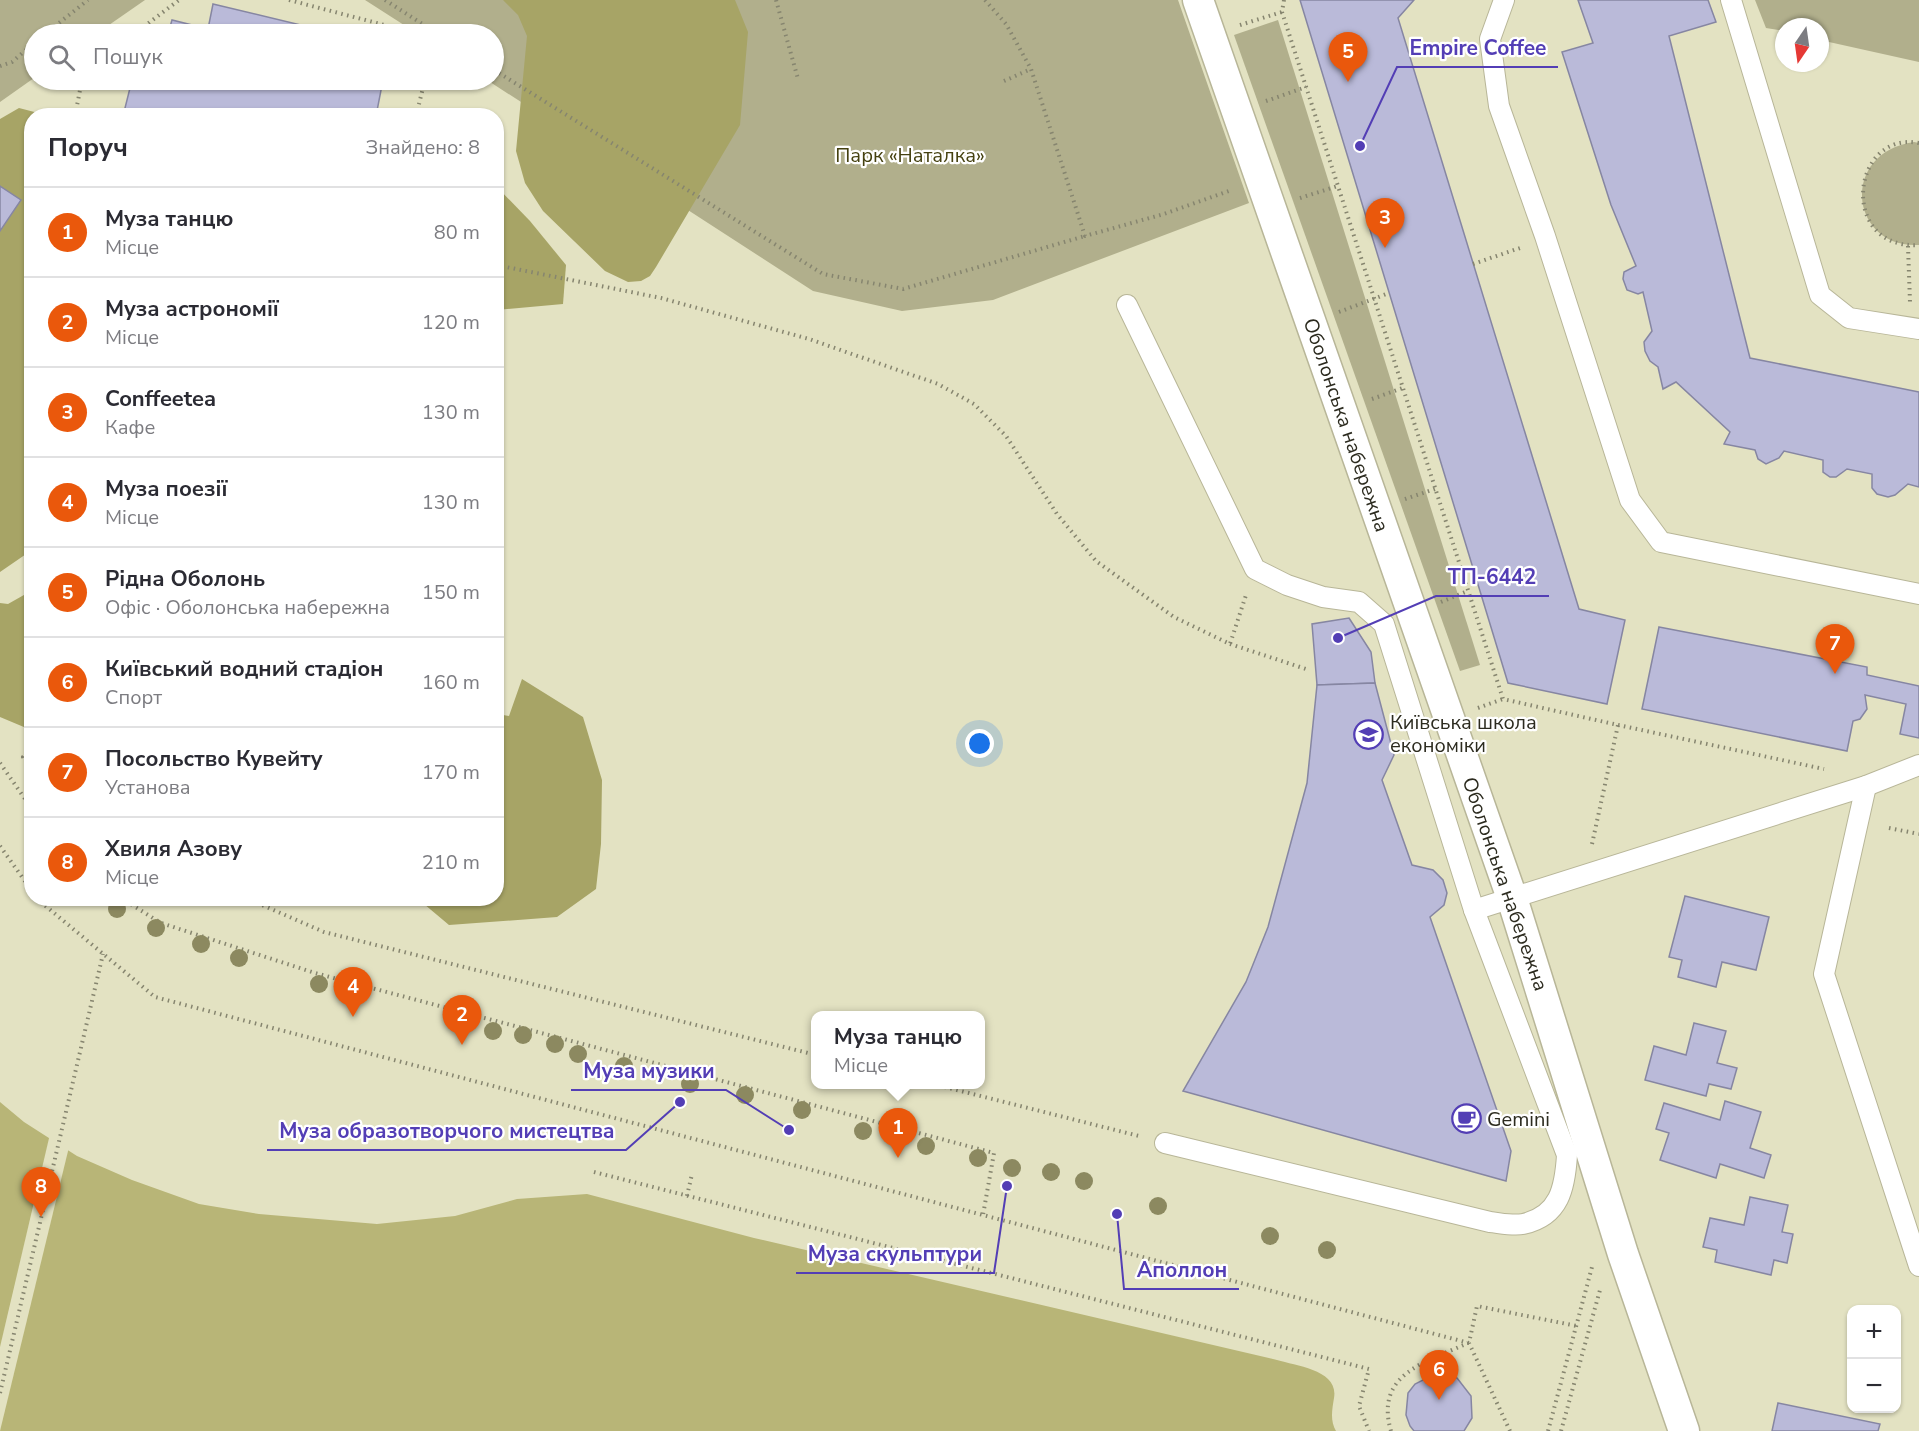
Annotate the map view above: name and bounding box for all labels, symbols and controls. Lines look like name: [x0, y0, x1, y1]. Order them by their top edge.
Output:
north arrow: [1775, 18, 1829, 72]
search box: [24, 24, 504, 90]
callout: Empire Coffee: [1397, 28, 1558, 67]
pin: 5: [1328, 32, 1368, 82]
text: Empire Coffee: [1410, 34, 1546, 62]
icon: search: [45, 41, 78, 74]
text: Пошук: [93, 42, 163, 72]
text: Поруч: [48, 130, 128, 165]
text: Знайдено: 8: [366, 134, 480, 161]
park label: Парк «Наталка»: [835, 142, 985, 169]
pin: 3: [1366, 198, 1404, 248]
text: Муза танцю: [105, 204, 233, 234]
text: 1: [62, 219, 74, 246]
text: 80 m: [434, 219, 480, 246]
text: Місце: [105, 234, 159, 261]
text: Муза астрономії: [105, 294, 279, 324]
text: 2: [62, 309, 74, 336]
text: 120 m: [422, 309, 480, 336]
street label: Оболонська набережна: [1297, 314, 1395, 536]
text: Місце: [105, 324, 159, 351]
text: Conffeetea: [105, 384, 216, 414]
text: 3: [62, 399, 74, 426]
text: 130 m: [422, 399, 480, 426]
text: Кафе: [105, 414, 155, 441]
text: Муза поезії: [105, 474, 227, 504]
text: 4: [62, 489, 74, 516]
text: 130 m: [422, 489, 480, 516]
text: Місце: [105, 504, 159, 531]
callout: ТП-6442: [1436, 557, 1549, 596]
text: ТП-6442: [1448, 563, 1536, 591]
text: Рідна Оболонь: [105, 564, 265, 594]
text: 5: [62, 579, 74, 606]
text: 150 m: [422, 579, 480, 606]
text: Офіс · Оболонська набережна: [105, 594, 390, 621]
pin: 7: [1816, 624, 1854, 674]
text: Київський водний стадіон: [105, 654, 384, 684]
text: 6: [62, 669, 74, 696]
text: 160 m: [422, 669, 480, 696]
text: Спорт: [105, 684, 162, 711]
place label: Київська школа економіки: [1390, 709, 1537, 759]
school or university icon: Київська школа економіки: [1353, 718, 1385, 750]
your location: [965, 729, 994, 758]
text: Посольство Кувейту: [105, 744, 323, 774]
text: 7: [62, 759, 74, 786]
text: 170 m: [422, 759, 480, 786]
street label: Оболонська набережна: [1456, 773, 1554, 995]
text: Установа: [105, 774, 191, 801]
text: Хвиля Азову: [105, 834, 242, 864]
text: 8: [62, 849, 74, 876]
text: 210 m: [422, 849, 480, 876]
text: Місце: [105, 864, 159, 891]
pin: 4: [334, 968, 372, 1017]
pin: 2: [442, 996, 482, 1045]
popup: [811, 1011, 985, 1089]
text: Муза танцю: [834, 1022, 962, 1052]
callout: Муза музики: [571, 1051, 726, 1090]
text: Місце: [834, 1052, 888, 1079]
text: Муза музики: [583, 1057, 715, 1085]
cafe icon: Gemini: [1450, 1103, 1482, 1135]
place label: Gemini: [1487, 1106, 1550, 1133]
pin: 1: [878, 1108, 918, 1158]
callout: Муза образотворчого мистецтва: [267, 1111, 626, 1150]
text: Муза образотворчого мистецтва: [279, 1117, 615, 1145]
pin: 8: [22, 1168, 60, 1217]
callout: Муза скульптури: [796, 1234, 994, 1273]
text: Муза скульптури: [808, 1240, 982, 1268]
callout: Аполлон: [1124, 1250, 1239, 1289]
text: Аполлон: [1137, 1256, 1227, 1284]
map controls: [1847, 1305, 1901, 1413]
button: +: [1847, 1305, 1901, 1359]
pin: 6: [1420, 1350, 1458, 1400]
button: −: [1847, 1359, 1901, 1413]

